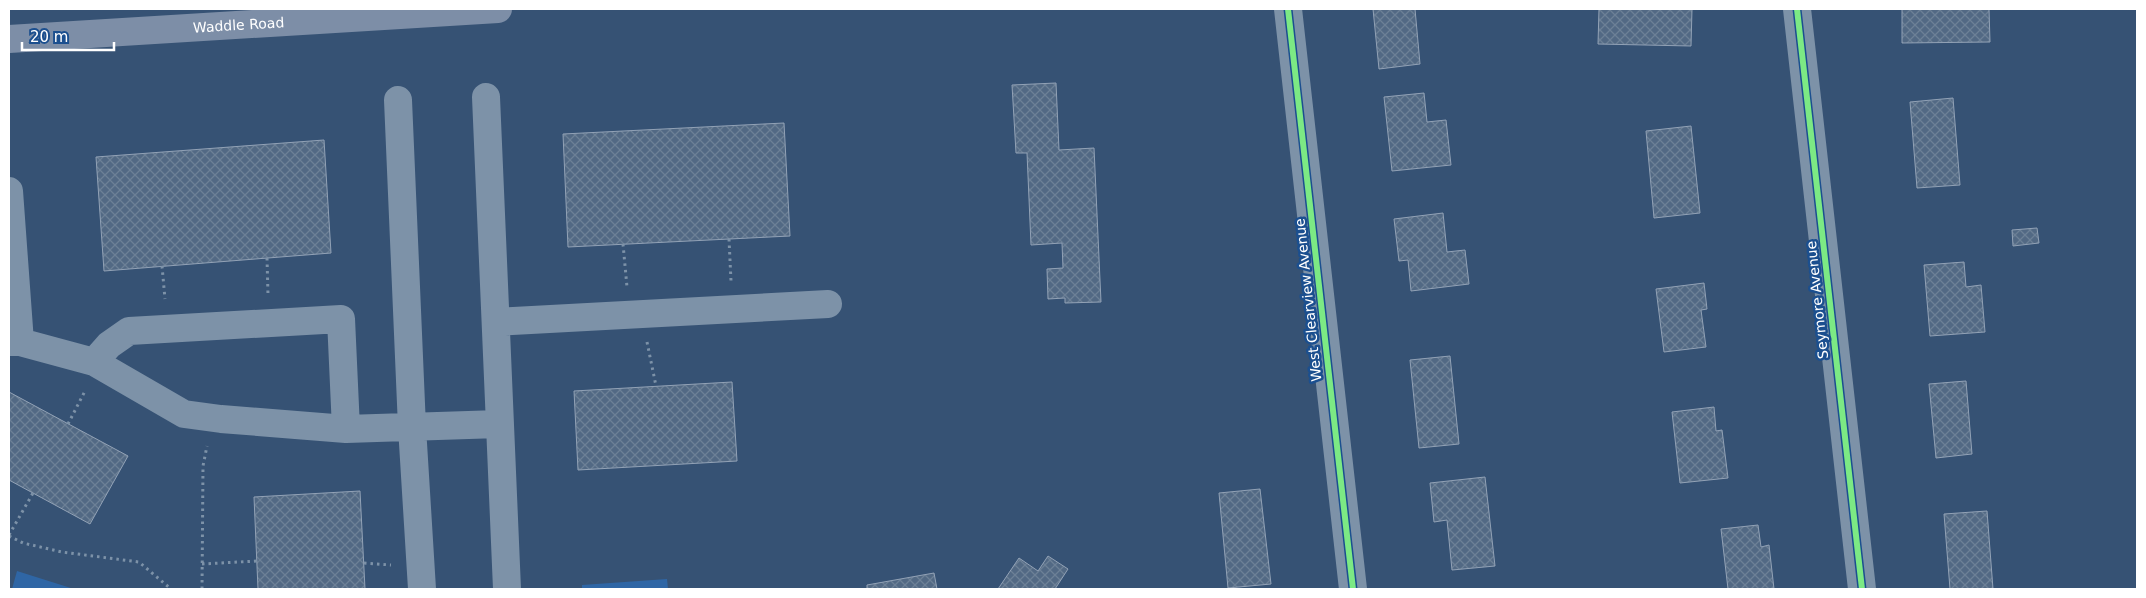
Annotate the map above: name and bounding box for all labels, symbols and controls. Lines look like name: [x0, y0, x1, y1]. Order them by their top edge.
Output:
street label: Waddle Road: [192, 14, 285, 36]
scale bar: [22, 20, 115, 52]
text: 20 m: [30, 28, 68, 46]
street label: West Clearview Avenue: [1291, 218, 1325, 382]
street label: Seymore Avenue: [1803, 240, 1831, 360]

